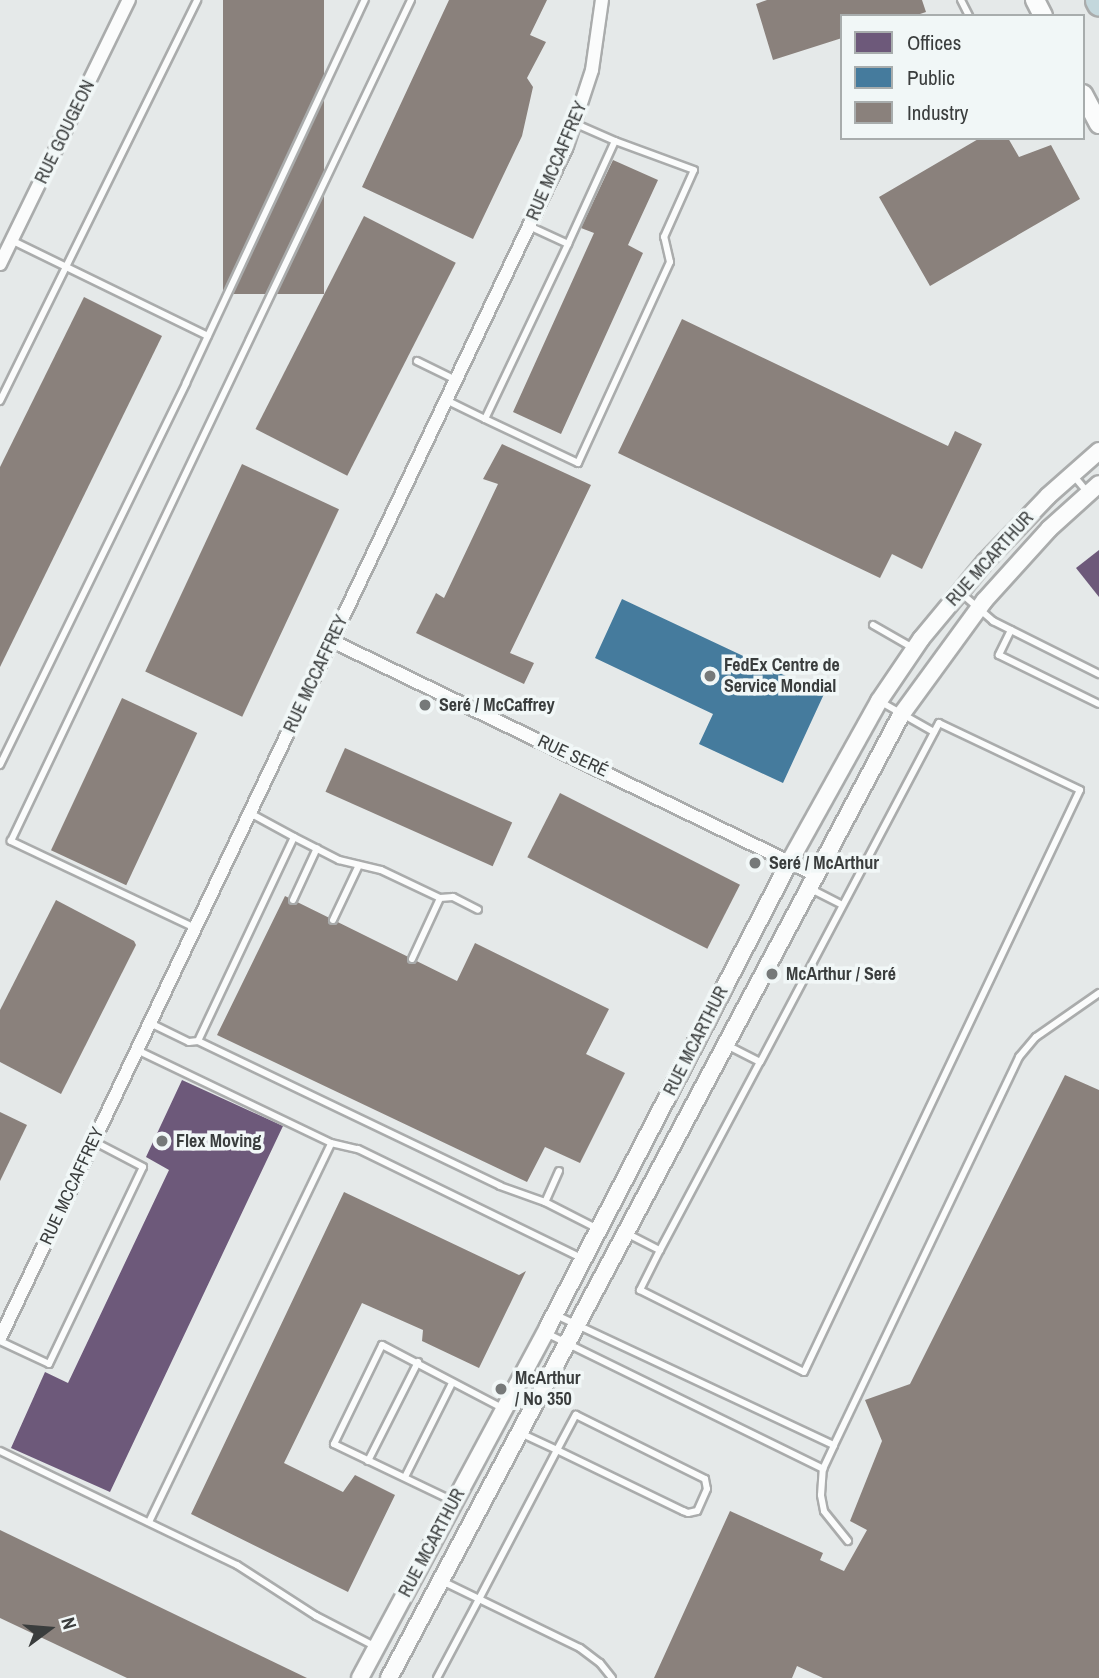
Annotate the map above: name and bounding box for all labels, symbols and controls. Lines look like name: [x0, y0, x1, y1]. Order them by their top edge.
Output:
legend: [840, 14, 1085, 140]
text: Offices: [907, 28, 961, 57]
text: Public: [907, 63, 955, 92]
street label: RUE GOUGEON: [31, 77, 99, 187]
street label: RUE MCCAFFREY: [522, 98, 592, 224]
text: Industry: [907, 98, 968, 127]
street label: RUE MCARTHUR: [942, 507, 1038, 611]
street label: RUE MCCAFFREY: [279, 612, 353, 736]
place label: FedEx Centre de Service Mondial: [724, 655, 840, 698]
marker: FedEx Centre de Service Mondial: [702, 668, 718, 684]
place label: Seré / McCaffrey: [439, 694, 555, 716]
marker: Seré / McCaffrey: [417, 697, 433, 713]
street label: RUE SERÉ: [534, 730, 612, 782]
place label: Seré / McArthur: [769, 852, 879, 874]
marker: Seré / McArthur: [747, 855, 763, 871]
place label: McArthur / Seré: [786, 963, 896, 985]
marker: McArthur / Seré: [764, 966, 780, 982]
street label: RUE MCARTHUR: [659, 983, 733, 1099]
street label: RUE MCCAFFREY: [35, 1124, 109, 1248]
place label: Flex Moving: [176, 1130, 261, 1152]
marker: Flex Moving: [154, 1133, 170, 1149]
place label: McArthur / No 350: [515, 1368, 581, 1410]
marker: McArthur / No 350: [493, 1381, 509, 1397]
street label: RUE MCARTHUR: [394, 1485, 470, 1601]
north arrow: [14, 1594, 84, 1664]
text: N: [55, 1614, 83, 1632]

